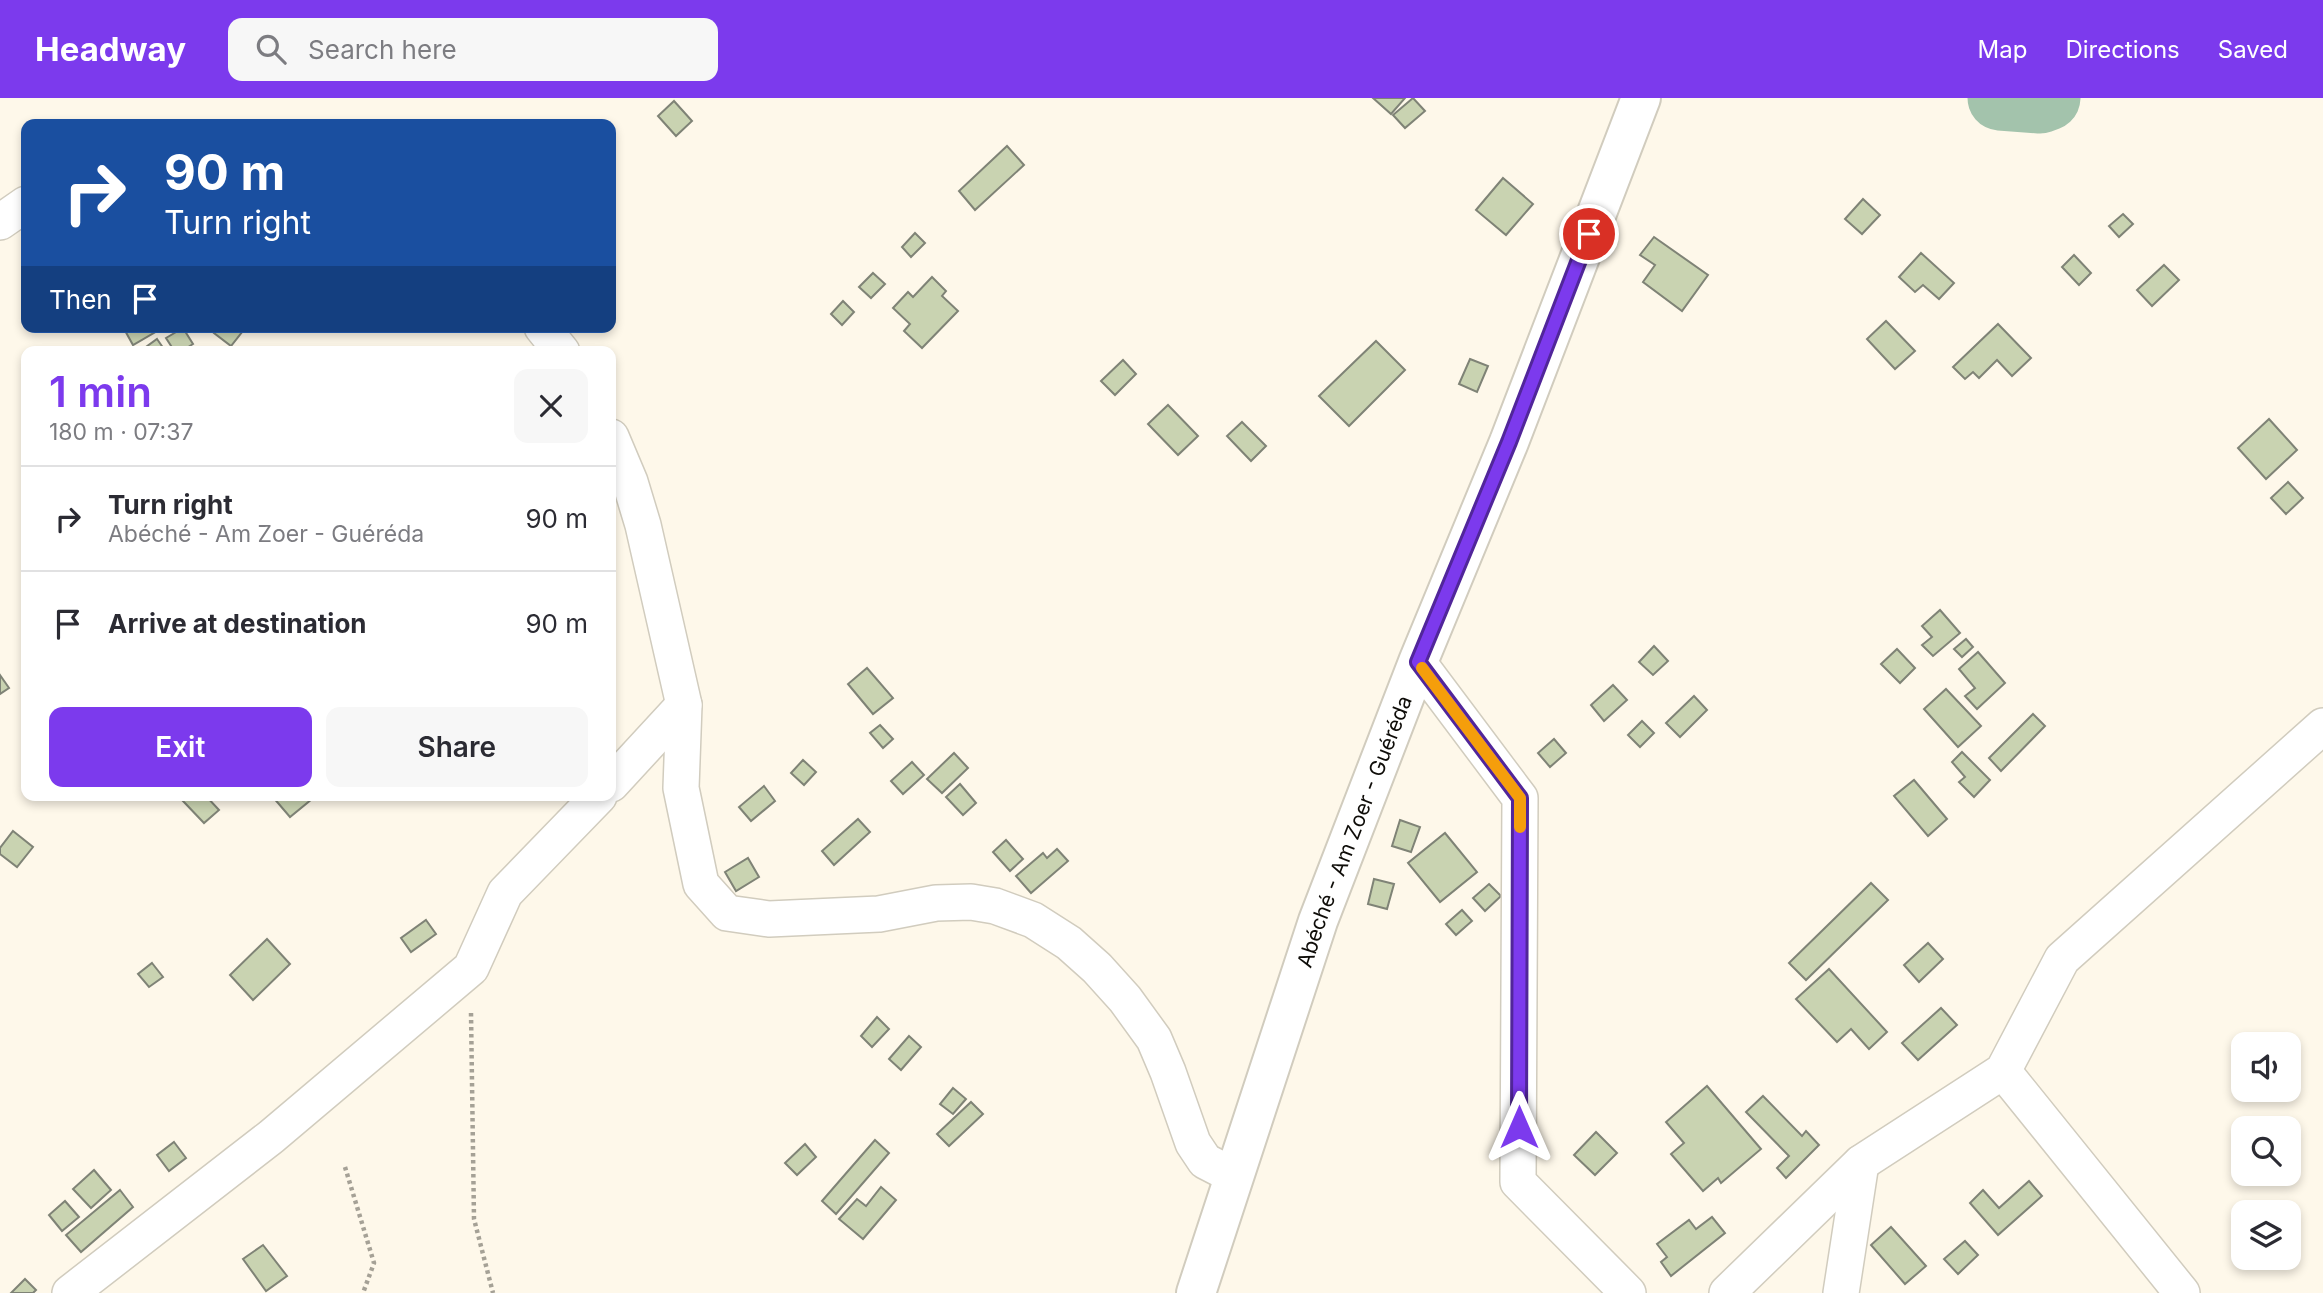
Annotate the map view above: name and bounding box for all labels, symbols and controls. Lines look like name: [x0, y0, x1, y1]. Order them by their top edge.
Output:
search box: [228, 18, 718, 81]
text: Headway: [35, 29, 186, 69]
icon: search: [252, 30, 290, 68]
text: Search here: [308, 34, 457, 65]
text: Map: [1978, 35, 2027, 64]
text: Directions: [2065, 35, 2180, 64]
text: Saved: [2218, 35, 2288, 64]
text: 90 m: [164, 143, 285, 202]
icon: right: [49, 147, 140, 238]
text: Turn right: [164, 203, 311, 242]
pin: [1559, 204, 1619, 264]
icon: arrive: [1570, 215, 1608, 253]
icon: arrive: [126, 280, 164, 318]
text: Then: [49, 284, 112, 315]
text: 1 min: [49, 366, 152, 417]
button: close: [514, 369, 588, 443]
text: 180 m · 07:37: [49, 418, 193, 446]
text: Turn right: [108, 489, 233, 520]
icon: right: [49, 500, 87, 538]
text: 90 m: [525, 503, 588, 534]
text: Abéché - Am Zoer - Guéréda: [108, 520, 424, 548]
icon: arrive: [49, 605, 87, 643]
text: Arrive at destination: [108, 608, 367, 639]
text: 90 m: [525, 608, 588, 639]
street label: Abéché - Am Zoer - Guéréda: [1291, 692, 1416, 970]
button: Exit: [49, 707, 312, 787]
button: Share: [326, 707, 588, 787]
map controls: [2231, 1032, 2301, 1270]
button: sound: [2231, 1032, 2301, 1102]
position arrow: [1482, 1090, 1556, 1164]
button: search: [2231, 1116, 2301, 1186]
button: layers: [2231, 1200, 2301, 1270]

